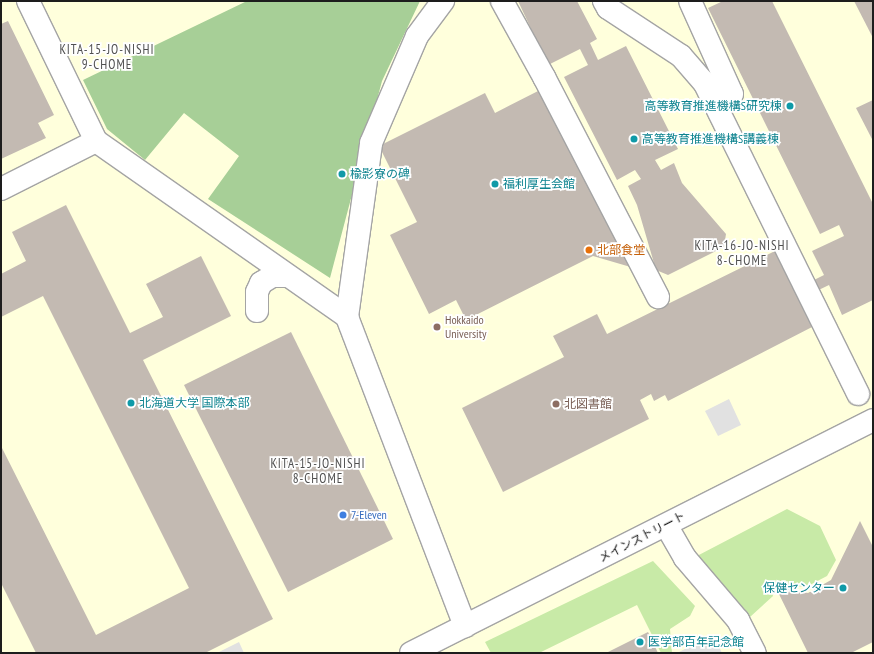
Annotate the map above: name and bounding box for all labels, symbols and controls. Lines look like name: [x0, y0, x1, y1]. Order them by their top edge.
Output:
district label: KITA-15-JO-NISHI 9-CHOME: [59, 43, 155, 74]
place label: 高等教育推進機構S研究棟: [645, 99, 782, 113]
marker: 高等教育推進機構S研究棟: [785, 101, 795, 111]
place label: 高等教育推進機構S講義棟: [642, 132, 779, 146]
marker: 高等教育推進機構S講義棟: [629, 134, 639, 144]
place label: 楡影寮の碑: [350, 167, 410, 181]
marker: 楡影寮の碑: [337, 169, 347, 179]
place label: 福利厚生会館: [503, 177, 575, 191]
marker: 福利厚生会館: [490, 179, 500, 189]
district label: KITA-16-JO-NISHI 8-CHOME: [694, 239, 790, 270]
place label: 北部食堂: [597, 243, 645, 257]
marker: 北部食堂: [584, 245, 594, 255]
place label: Hokkaido University: [445, 313, 486, 341]
marker: Hokkaido University: [432, 322, 442, 332]
place label: 北海道大学 国際本部: [139, 396, 250, 410]
place label: 北図書館: [564, 397, 612, 411]
marker: 北海道大学 国際本部: [126, 398, 136, 408]
marker: 北図書館: [551, 399, 561, 409]
district label: KITA-15-JO-NISHI 8-CHOME: [270, 457, 366, 488]
place label: 7-Eleven: [351, 508, 387, 522]
street label: メインストリート: [596, 509, 688, 565]
marker: 7-Eleven: [338, 510, 348, 520]
place label: 保健センター: [763, 581, 835, 595]
marker: 保健センター: [838, 583, 848, 593]
place label: 医学部百年記念館: [648, 635, 744, 649]
marker: 医学部百年記念館: [635, 637, 645, 647]

